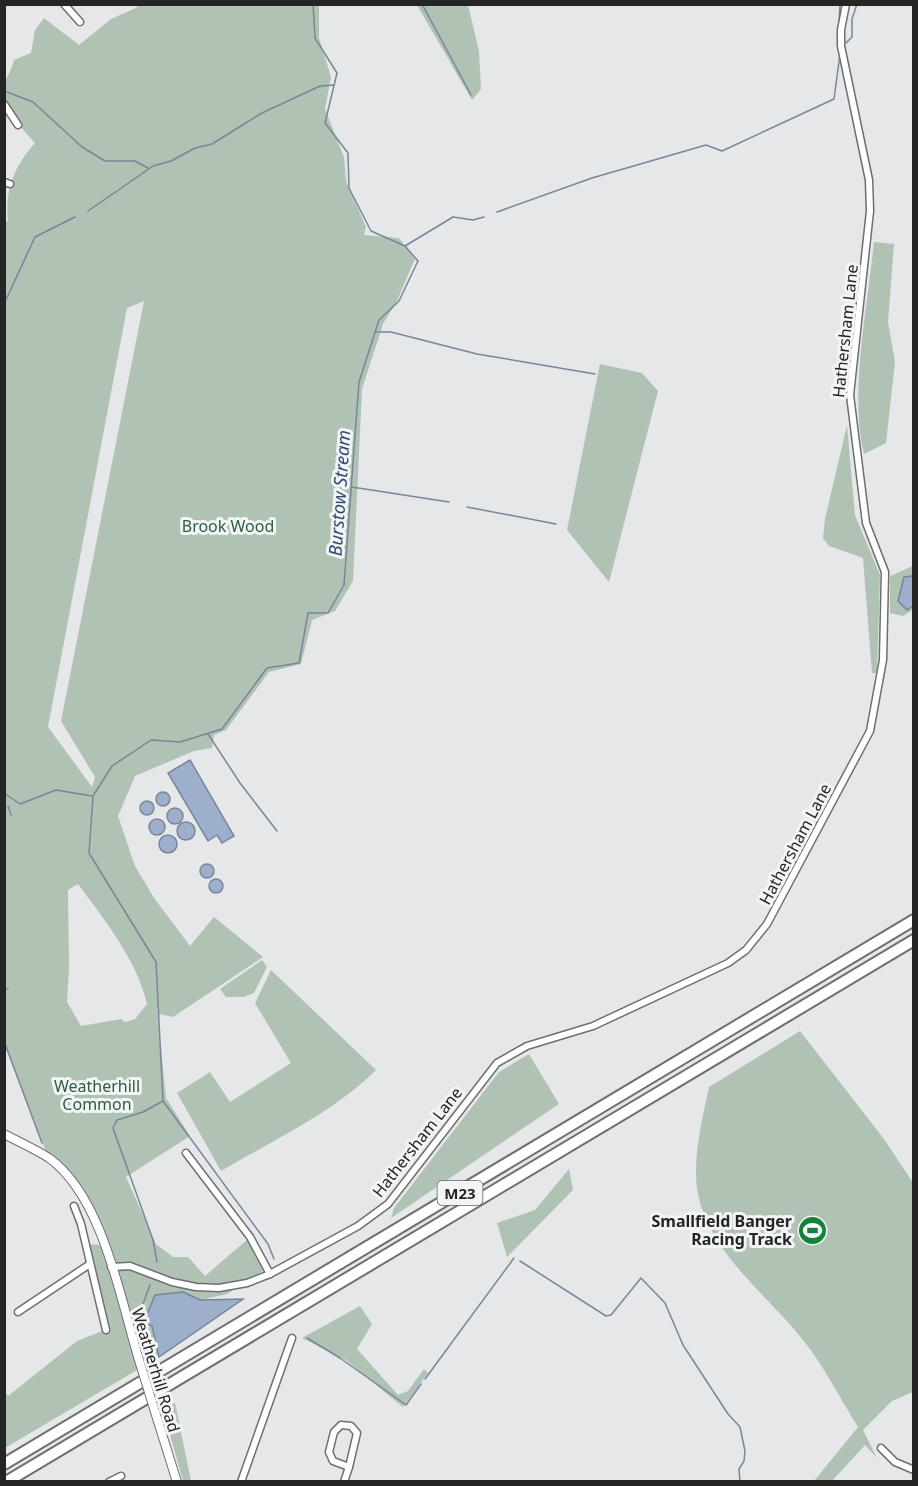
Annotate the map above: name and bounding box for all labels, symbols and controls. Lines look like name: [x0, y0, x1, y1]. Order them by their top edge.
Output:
street label: Hathersham Lane: [827, 263, 863, 399]
water label: Burstow Stream: [323, 429, 355, 557]
park label: Brook Wood: [182, 515, 274, 537]
street label: Hathersham Lane: [754, 780, 836, 908]
park label: Weatherhill Common: [54, 1075, 140, 1115]
street label: Hathersham Lane: [367, 1082, 467, 1202]
road number: M23: [438, 1181, 482, 1205]
place label: Smallfield Banger Racing Track: [651, 1210, 792, 1250]
sports icon: Smallfield Banger Racing Track: [797, 1214, 829, 1246]
street label: Weatherhill Road: [127, 1305, 185, 1435]

